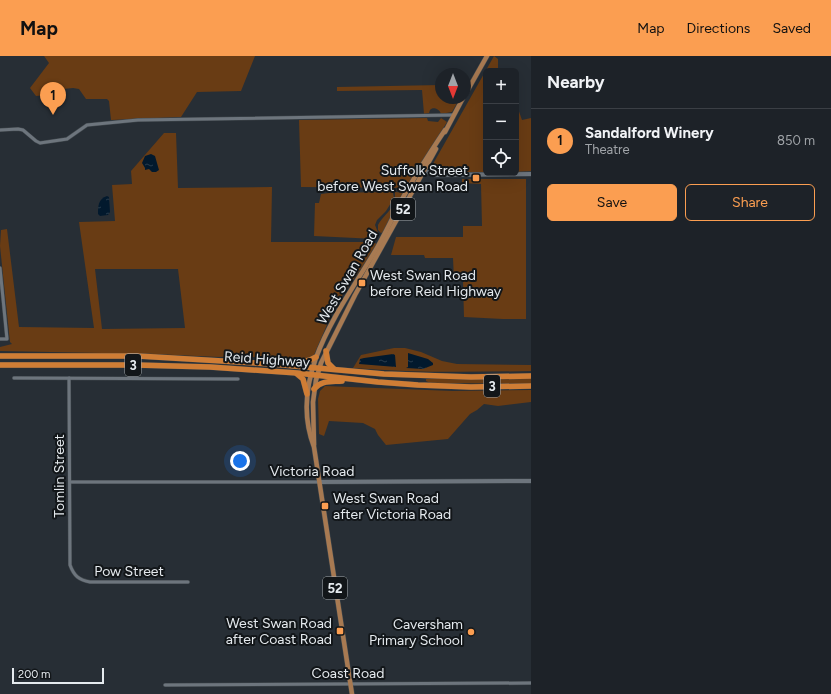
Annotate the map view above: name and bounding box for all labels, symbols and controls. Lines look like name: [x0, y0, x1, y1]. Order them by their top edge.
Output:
text: Map: [20, 17, 58, 40]
text: Map: [637, 20, 665, 37]
text: Directions: [687, 20, 750, 37]
text: Saved: [772, 20, 811, 37]
north arrow: [435, 68, 471, 104]
map controls: [483, 68, 519, 176]
button: +: [483, 68, 519, 104]
text: Nearby: [547, 72, 605, 92]
pin: 1: [40, 82, 66, 115]
button: −: [483, 104, 519, 140]
text: Sandalford Winery: [585, 124, 714, 142]
text: 1: [557, 133, 563, 148]
text: 850 m: [777, 133, 815, 148]
button: locate: [483, 140, 519, 176]
text: Theatre: [585, 142, 630, 157]
place label: Suffolk Street before West Swan Road: [317, 162, 468, 195]
marker: Suffolk Street before West Swan Road: [471, 173, 481, 183]
button: Save: [547, 184, 677, 221]
button: Share: [685, 184, 815, 221]
road number: 52: [391, 198, 415, 220]
street label: West Swan Road: [314, 227, 381, 327]
place label: West Swan Road before Reid Highway: [370, 267, 502, 300]
marker: West Swan Road before Reid Highway: [357, 278, 367, 288]
street label: Reid Highway: [223, 348, 311, 371]
road number: 3: [125, 354, 141, 376]
road number: 3: [484, 375, 500, 397]
street label: Tomlin Street: [51, 434, 68, 518]
your location: [230, 451, 250, 471]
street label: Victoria Road: [270, 463, 354, 480]
place label: West Swan Road after Victoria Road: [333, 490, 451, 523]
marker: West Swan Road after Victoria Road: [320, 501, 330, 511]
street label: Pow Street: [94, 563, 164, 580]
road number: 52: [323, 577, 347, 599]
place label: West Swan Road after Coast Road: [226, 615, 332, 648]
place label: Caversham Primary School: [369, 616, 463, 649]
marker: West Swan Road after Coast Road: [335, 626, 345, 636]
marker: Caversham Primary School: [466, 627, 476, 637]
street label: Coast Road: [312, 665, 384, 682]
scale bar: [12, 666, 104, 685]
text: 200 m: [18, 668, 50, 681]

